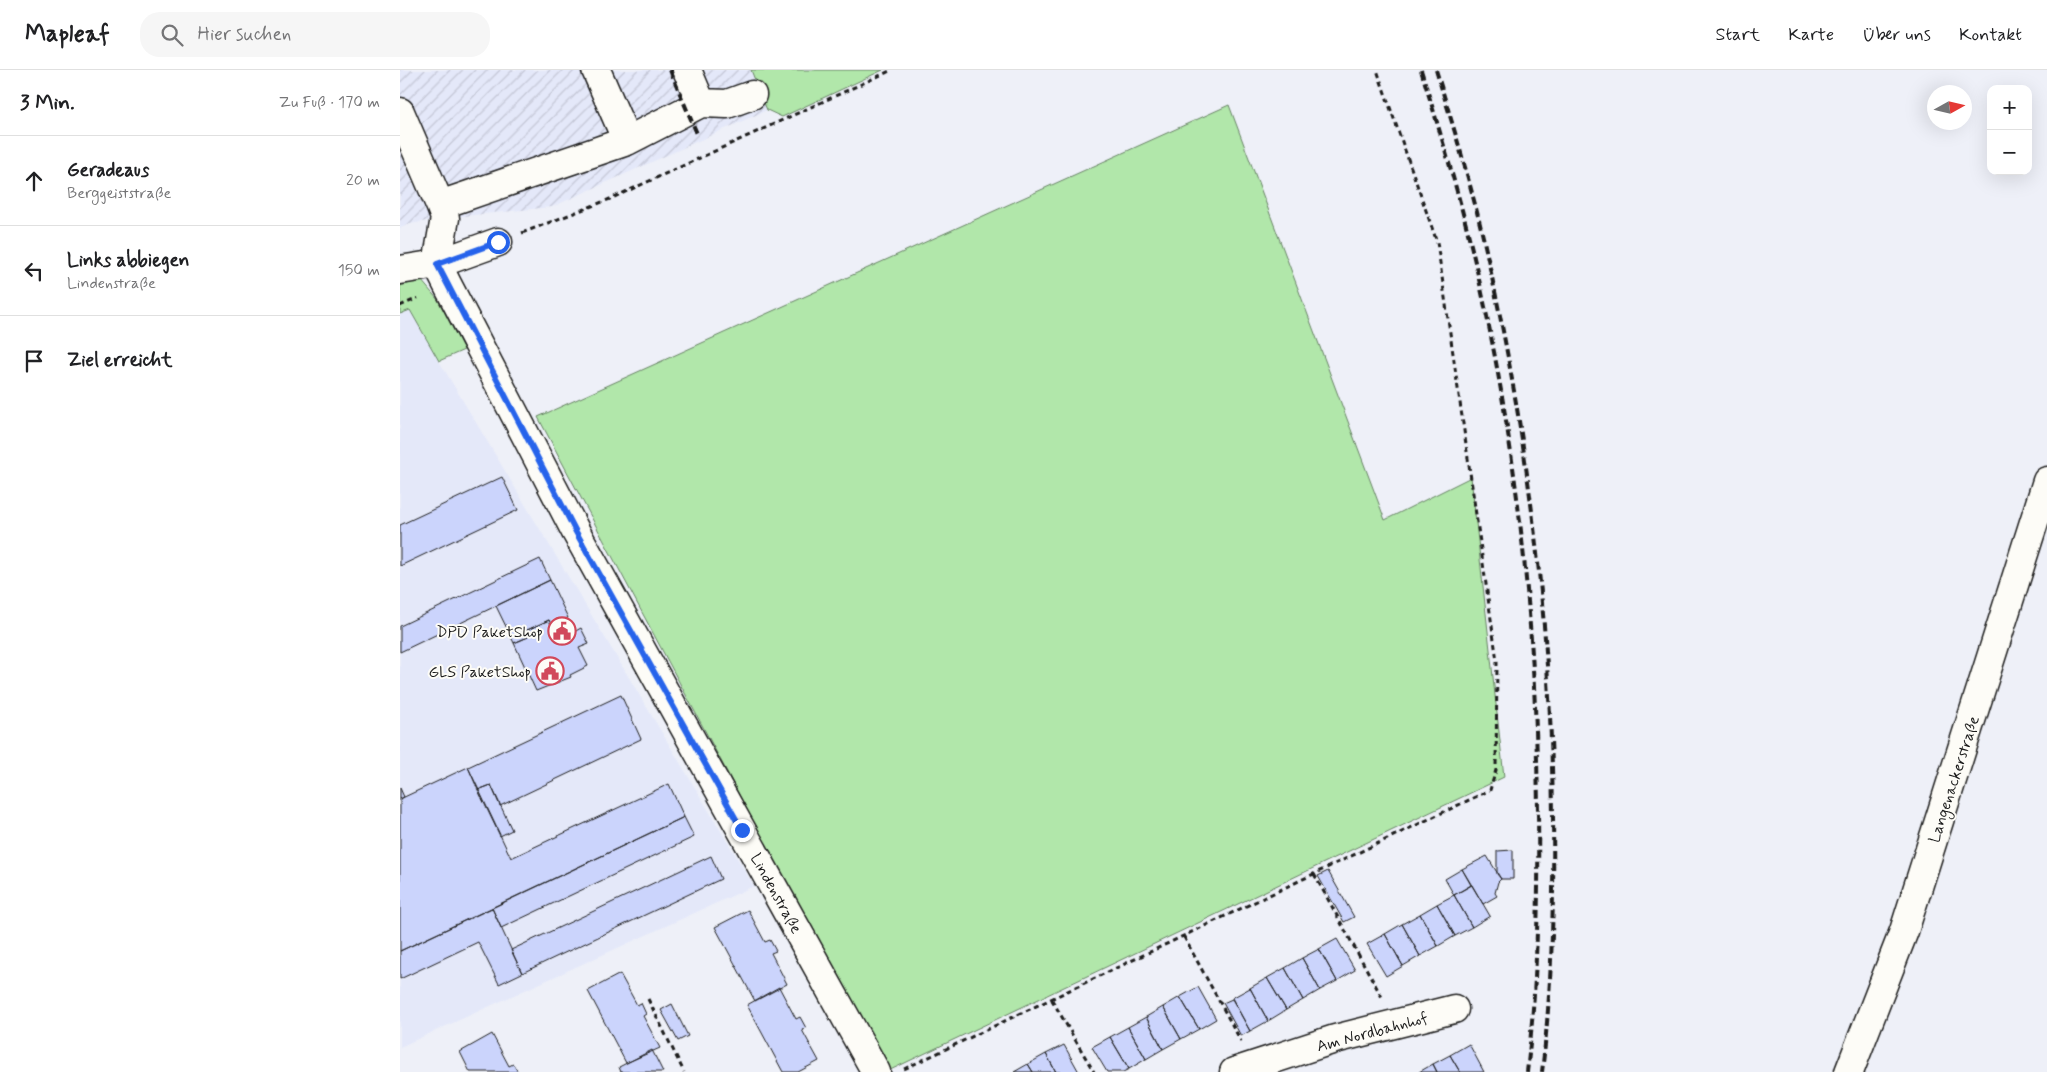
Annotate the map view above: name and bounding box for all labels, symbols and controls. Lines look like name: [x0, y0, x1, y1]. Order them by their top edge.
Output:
search box: [140, 12, 490, 57]
text: Mapleaf: [25, 19, 110, 50]
icon: search: [158, 21, 186, 49]
text: Hier suchen: [198, 22, 291, 47]
text: Start: [1716, 23, 1760, 47]
text: Karte: [1788, 23, 1834, 47]
text: Über uns: [1862, 23, 1931, 47]
text: Kontakt: [1959, 23, 2022, 47]
north arrow: [1927, 85, 1972, 130]
map controls: [1987, 85, 2032, 175]
button: +: [1987, 85, 2032, 130]
text: 3 Min.: [20, 89, 75, 117]
text: Zu Fuß · 170 m: [279, 92, 380, 113]
button: −: [1987, 130, 2032, 175]
text: Geradeaus: [67, 158, 149, 183]
icon: ahead: [20, 167, 48, 195]
text: 20 m: [346, 170, 380, 191]
text: Berggeiststraße: [67, 183, 171, 204]
route start: [487, 231, 510, 254]
text: Links abbiegen: [67, 248, 189, 273]
icon: left: [20, 257, 48, 285]
text: 150 m: [338, 260, 380, 281]
text: Lindenstraße: [67, 273, 156, 294]
icon: arrive: [20, 347, 48, 375]
text: Ziel erreicht: [67, 348, 172, 373]
public building icon: DPD PaketShop: [547, 616, 577, 646]
place label: DPD PaketShop: [436, 622, 543, 643]
public building icon: GLS PaketShop: [535, 656, 565, 686]
place label: GLS PaketShop: [428, 662, 531, 683]
street label: Langenackerstraße: [1924, 713, 1986, 846]
route end: [731, 819, 754, 842]
street label: Lindenstraße: [745, 850, 806, 938]
street label: Am Nordbahnhof: [1314, 1007, 1430, 1057]

